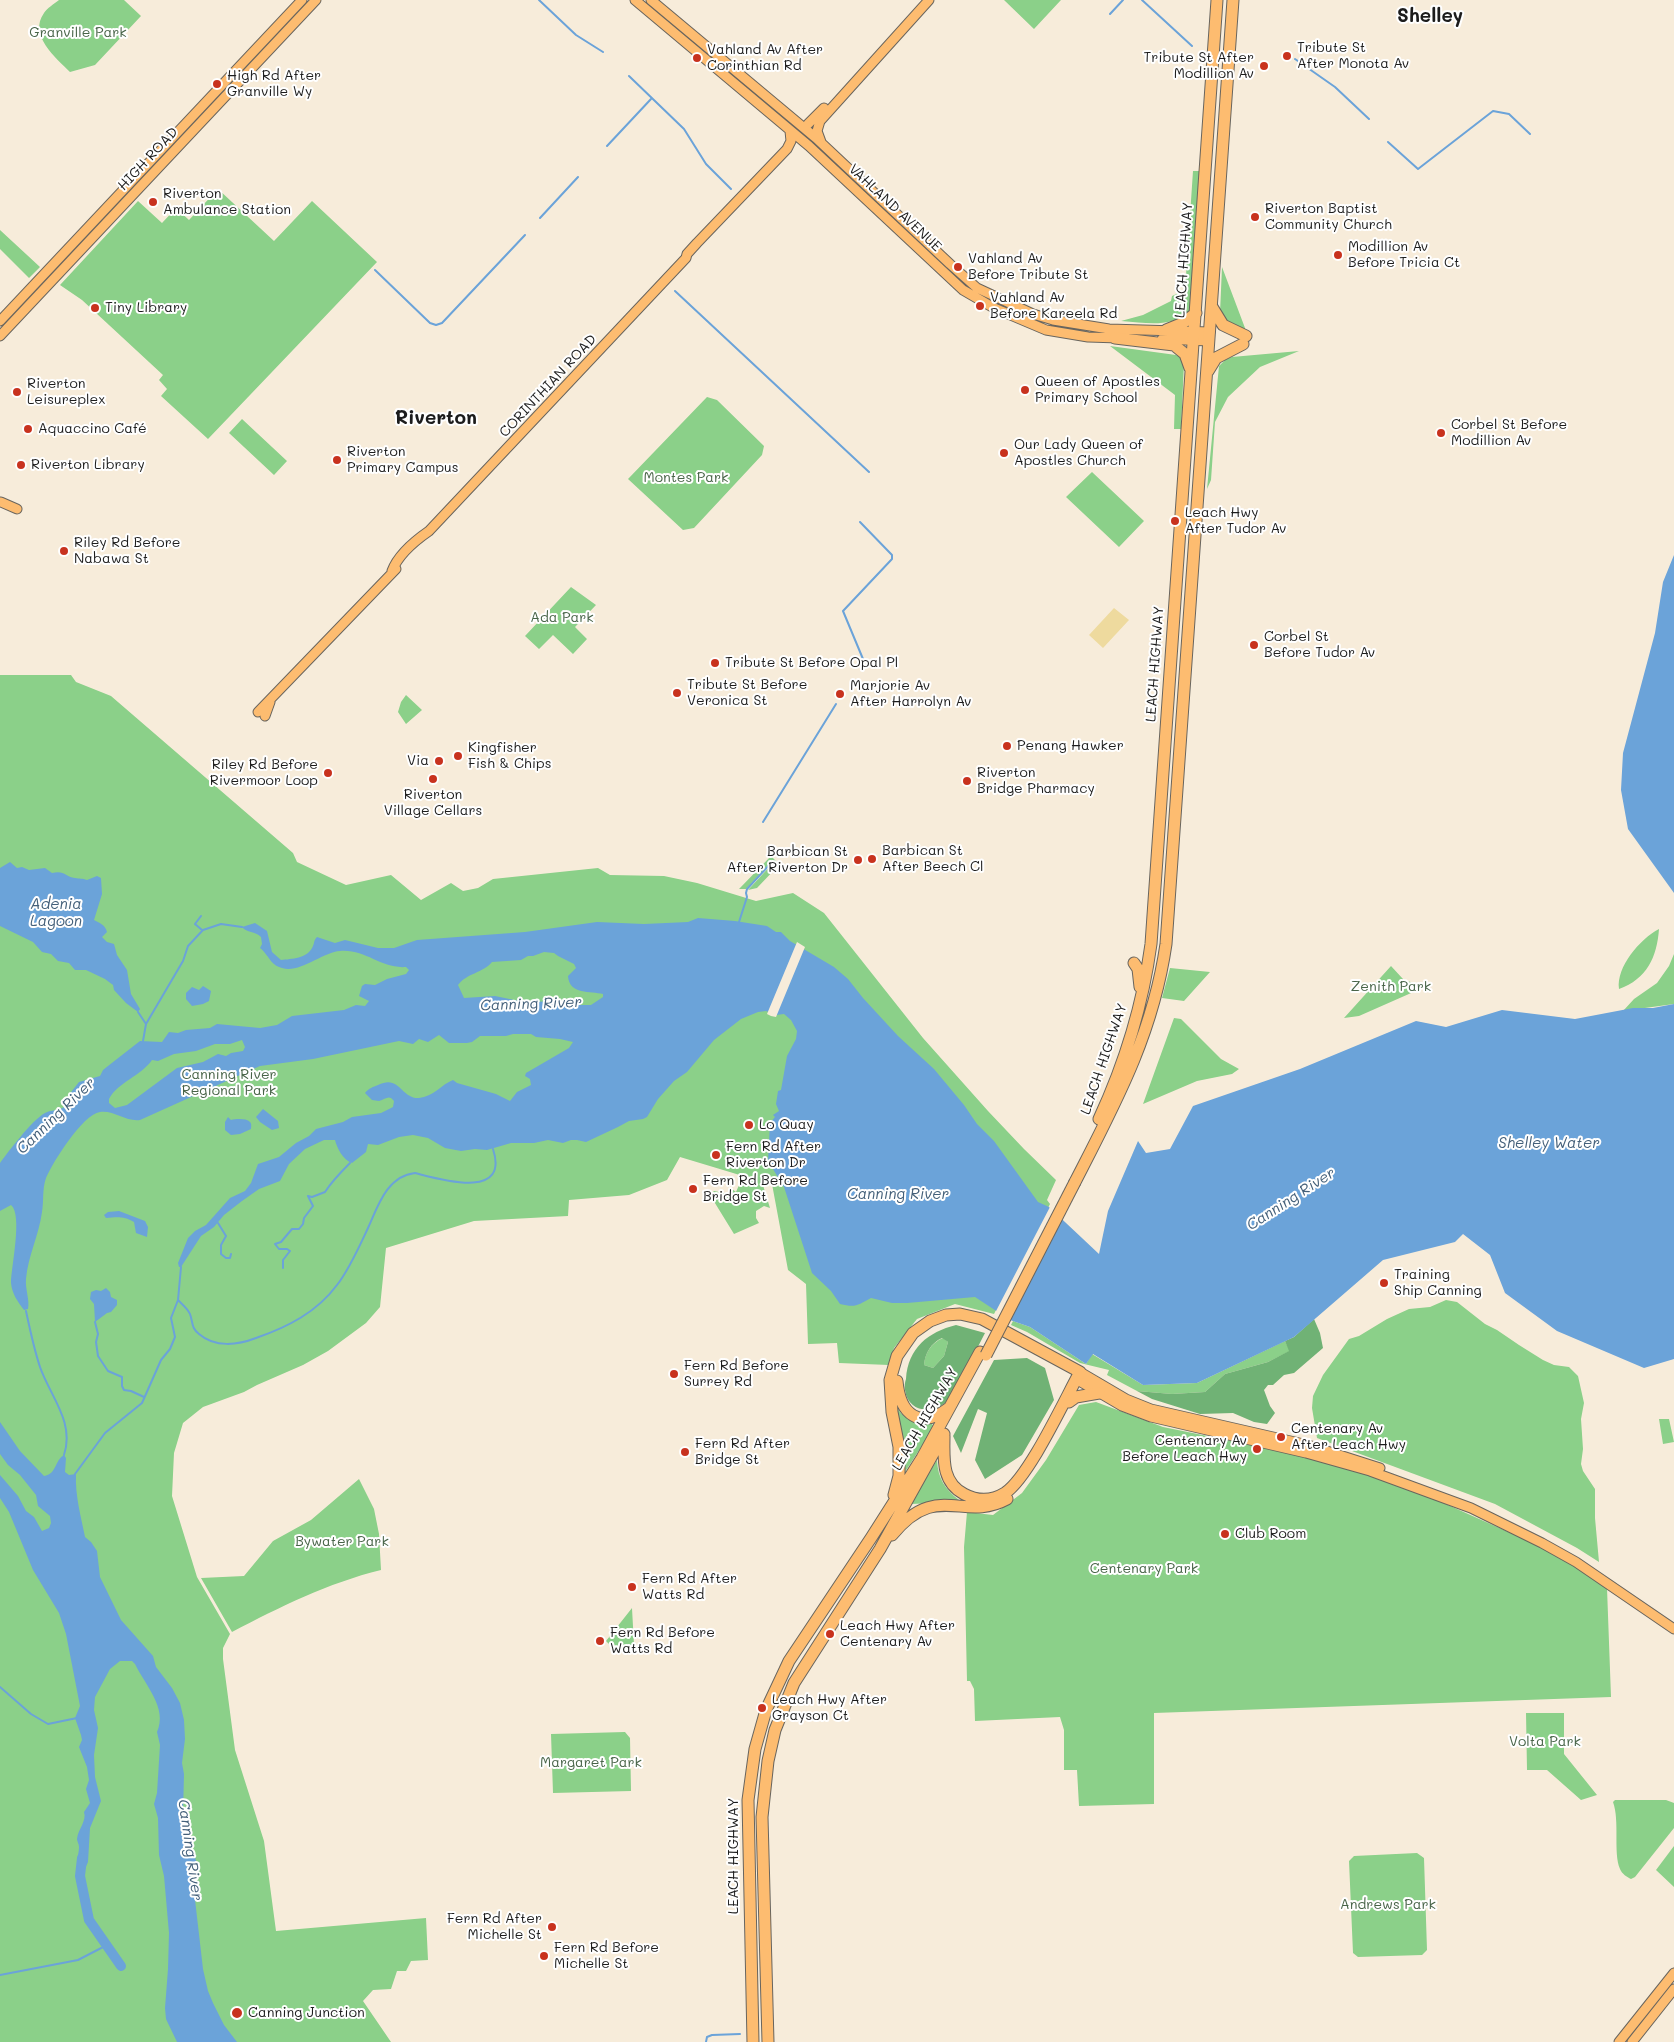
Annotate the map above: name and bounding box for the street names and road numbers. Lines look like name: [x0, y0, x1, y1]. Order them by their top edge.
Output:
street label: HIGH ROAD: [114, 124, 182, 194]
street label: VAHLAND AVENUE: [845, 161, 945, 255]
street label: LEACH HIGHWAY: [1172, 201, 1196, 319]
street label: CORINTHIAN ROAD: [496, 331, 600, 441]
street label: LEACH HIGHWAY: [1143, 605, 1167, 723]
street label: LEACH HIGHWAY: [1077, 1001, 1131, 1117]
street label: LEACH HIGHWAY: [889, 1364, 961, 1474]
street label: LEACH HIGHWAY: [726, 1798, 742, 1914]

